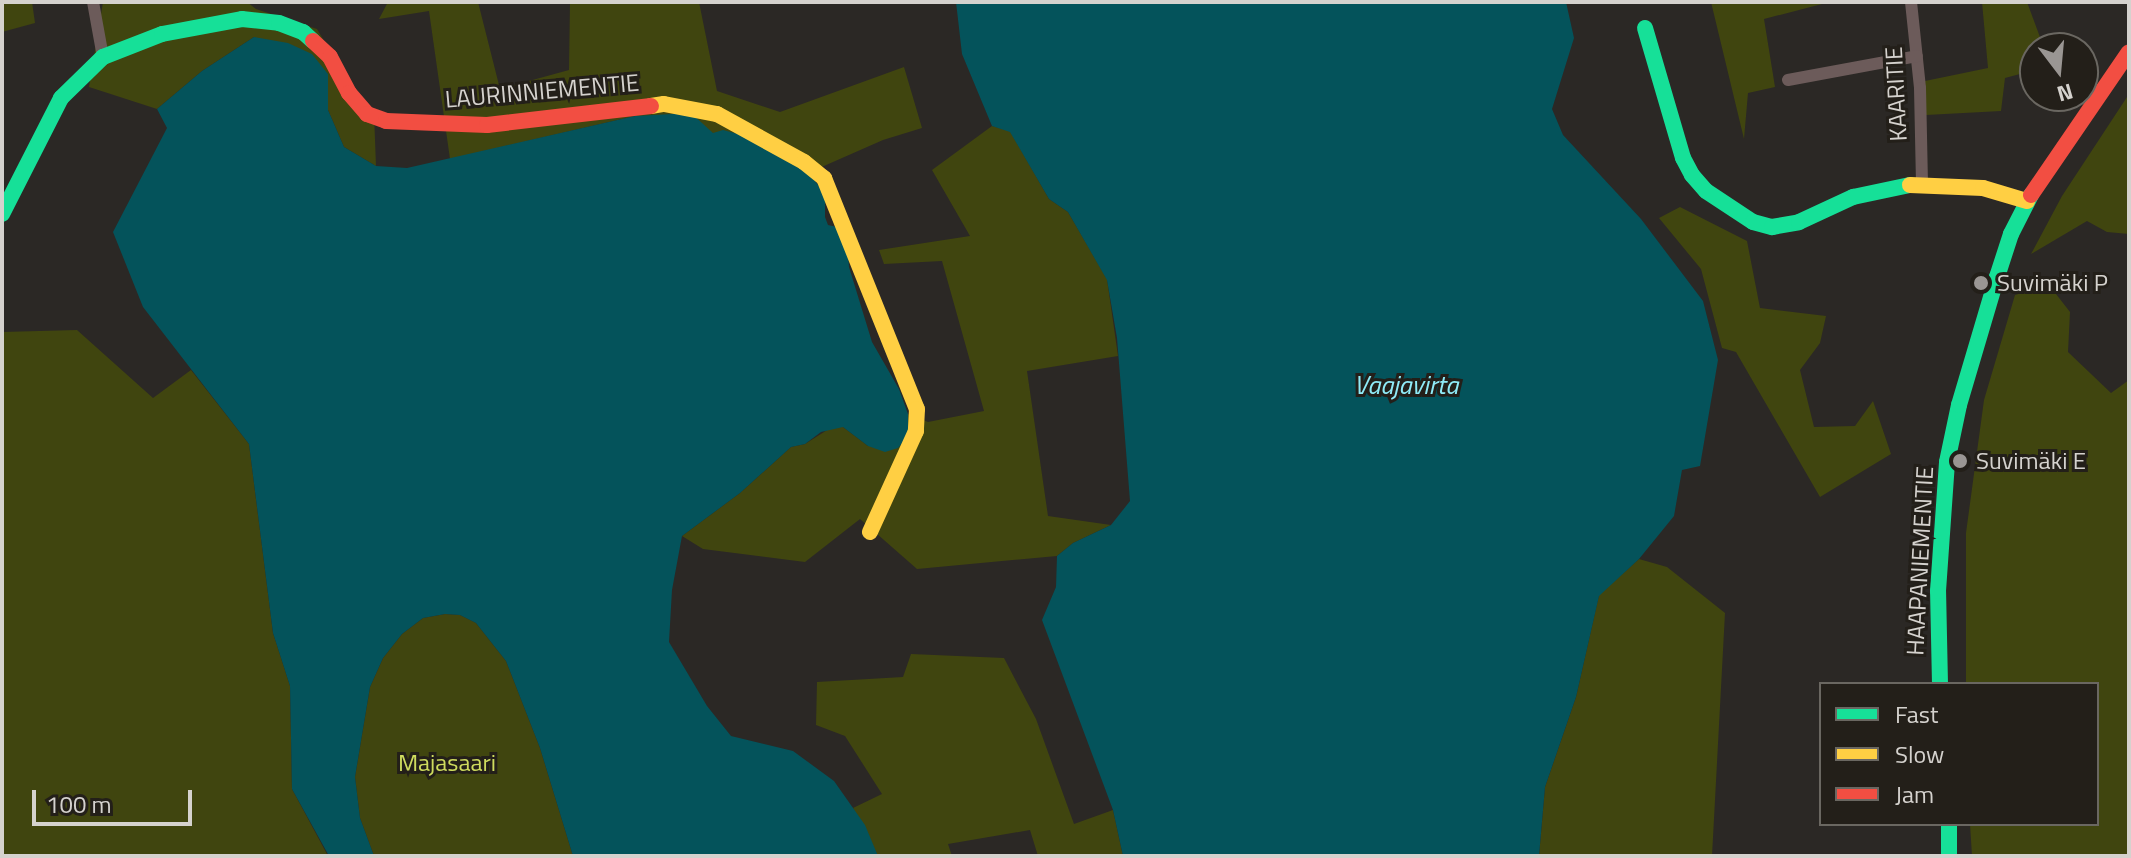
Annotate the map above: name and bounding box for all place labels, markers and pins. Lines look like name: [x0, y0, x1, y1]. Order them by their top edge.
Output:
place label: Suvimäki P: [1997, 269, 2108, 297]
marker: Suvimäki P: [1972, 274, 1990, 292]
place label: Suvimäki E: [1976, 447, 2086, 475]
marker: Suvimäki E: [1951, 452, 1969, 470]

